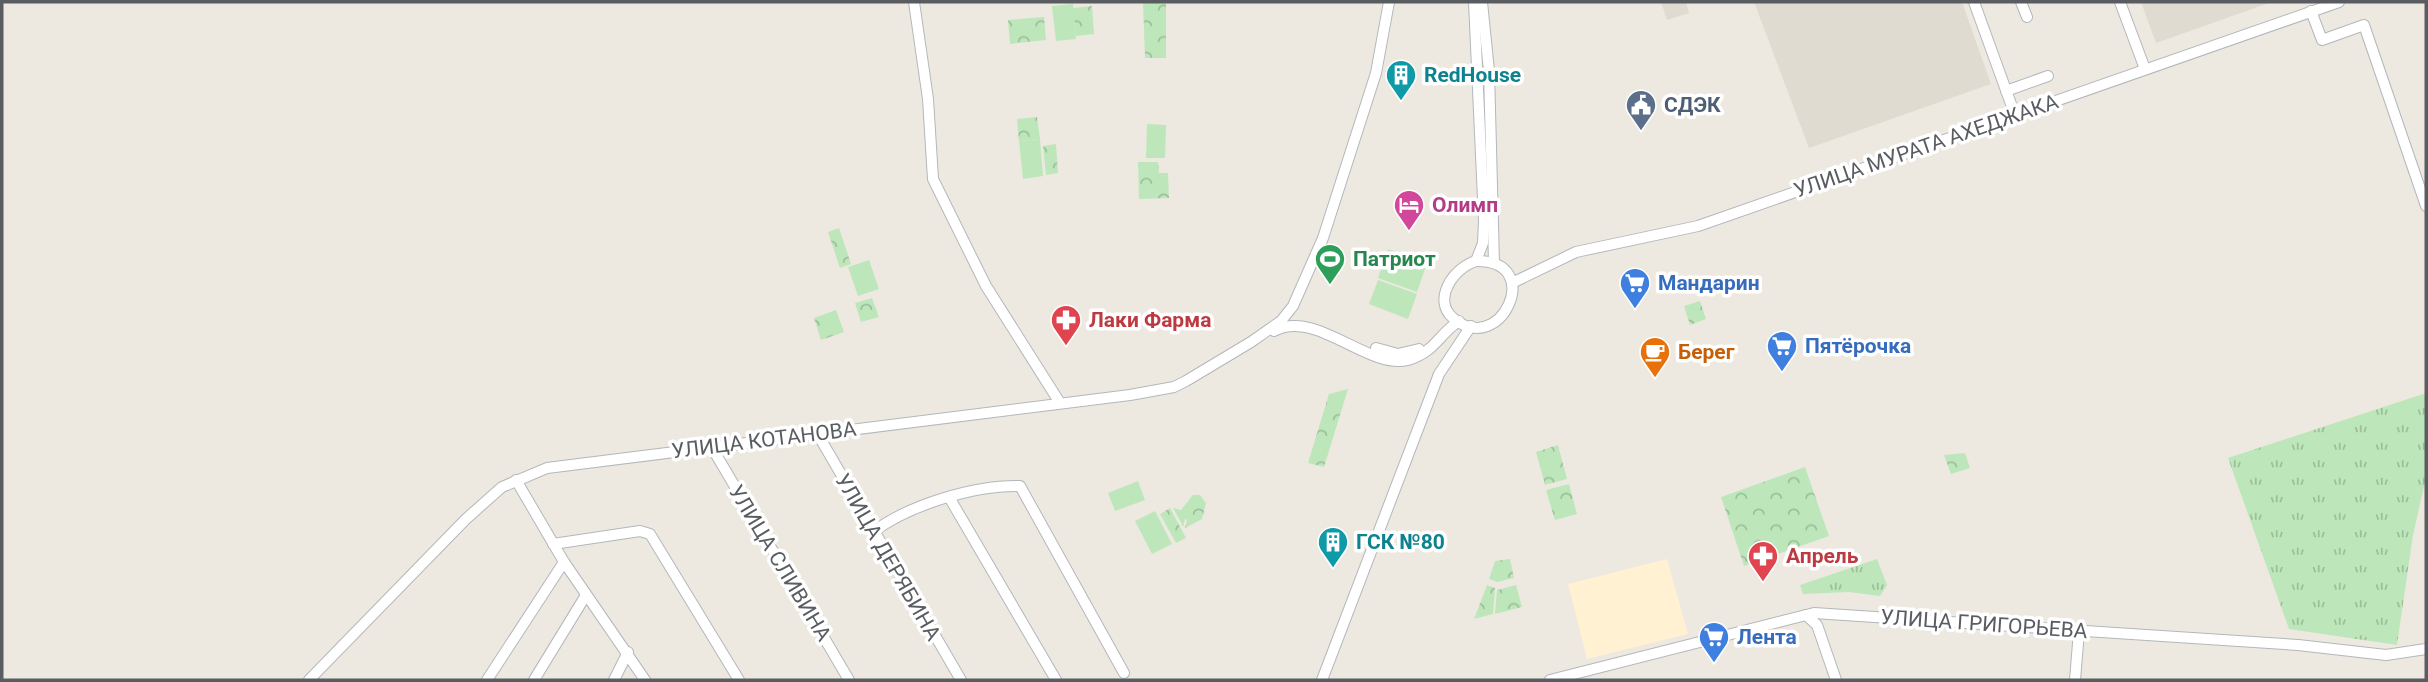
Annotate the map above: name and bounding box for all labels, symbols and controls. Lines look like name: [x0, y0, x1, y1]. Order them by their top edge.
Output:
building icon: RedHouse: [1384, 58, 1418, 102]
place label: RedHouse: [1424, 63, 1521, 87]
public building icon: СДЭК: [1624, 88, 1658, 132]
street label: УЛИЦА МУРАТА АХЕДЖАКА: [1791, 89, 2062, 203]
place label: СДЭК: [1664, 93, 1721, 117]
hotel icon: Олимп: [1392, 188, 1426, 232]
place label: Олимп: [1432, 193, 1498, 217]
sports icon: Патриот: [1313, 242, 1347, 286]
place label: Патриот: [1353, 247, 1436, 271]
supermarket icon: Мандарин: [1618, 266, 1652, 310]
place label: Мандарин: [1658, 271, 1760, 295]
pharmacy icon: Лаки Фарма: [1049, 303, 1083, 347]
place label: Лаки Фарма: [1089, 308, 1211, 332]
supermarket icon: Пятёрочка: [1765, 329, 1799, 373]
place label: Пятёрочка: [1805, 334, 1911, 358]
cafe icon: Берег: [1638, 335, 1672, 379]
place label: Берег: [1678, 340, 1735, 364]
street label: УЛИЦА КОТАНОВА: [670, 417, 858, 463]
street label: УЛИЦА ДЕРЯБИНА: [831, 469, 946, 645]
street label: УЛИЦА СЛИВИНА: [724, 481, 836, 645]
building icon: ГСК №80: [1316, 525, 1350, 569]
place label: ГСК №80: [1356, 530, 1445, 554]
pharmacy icon: Апрель: [1746, 539, 1780, 583]
place label: Апрель: [1786, 544, 1859, 568]
street label: УЛИЦА ГРИГОРЬЕВА: [1880, 605, 2089, 643]
supermarket icon: Лента: [1697, 620, 1731, 664]
place label: Лента: [1737, 625, 1797, 649]

